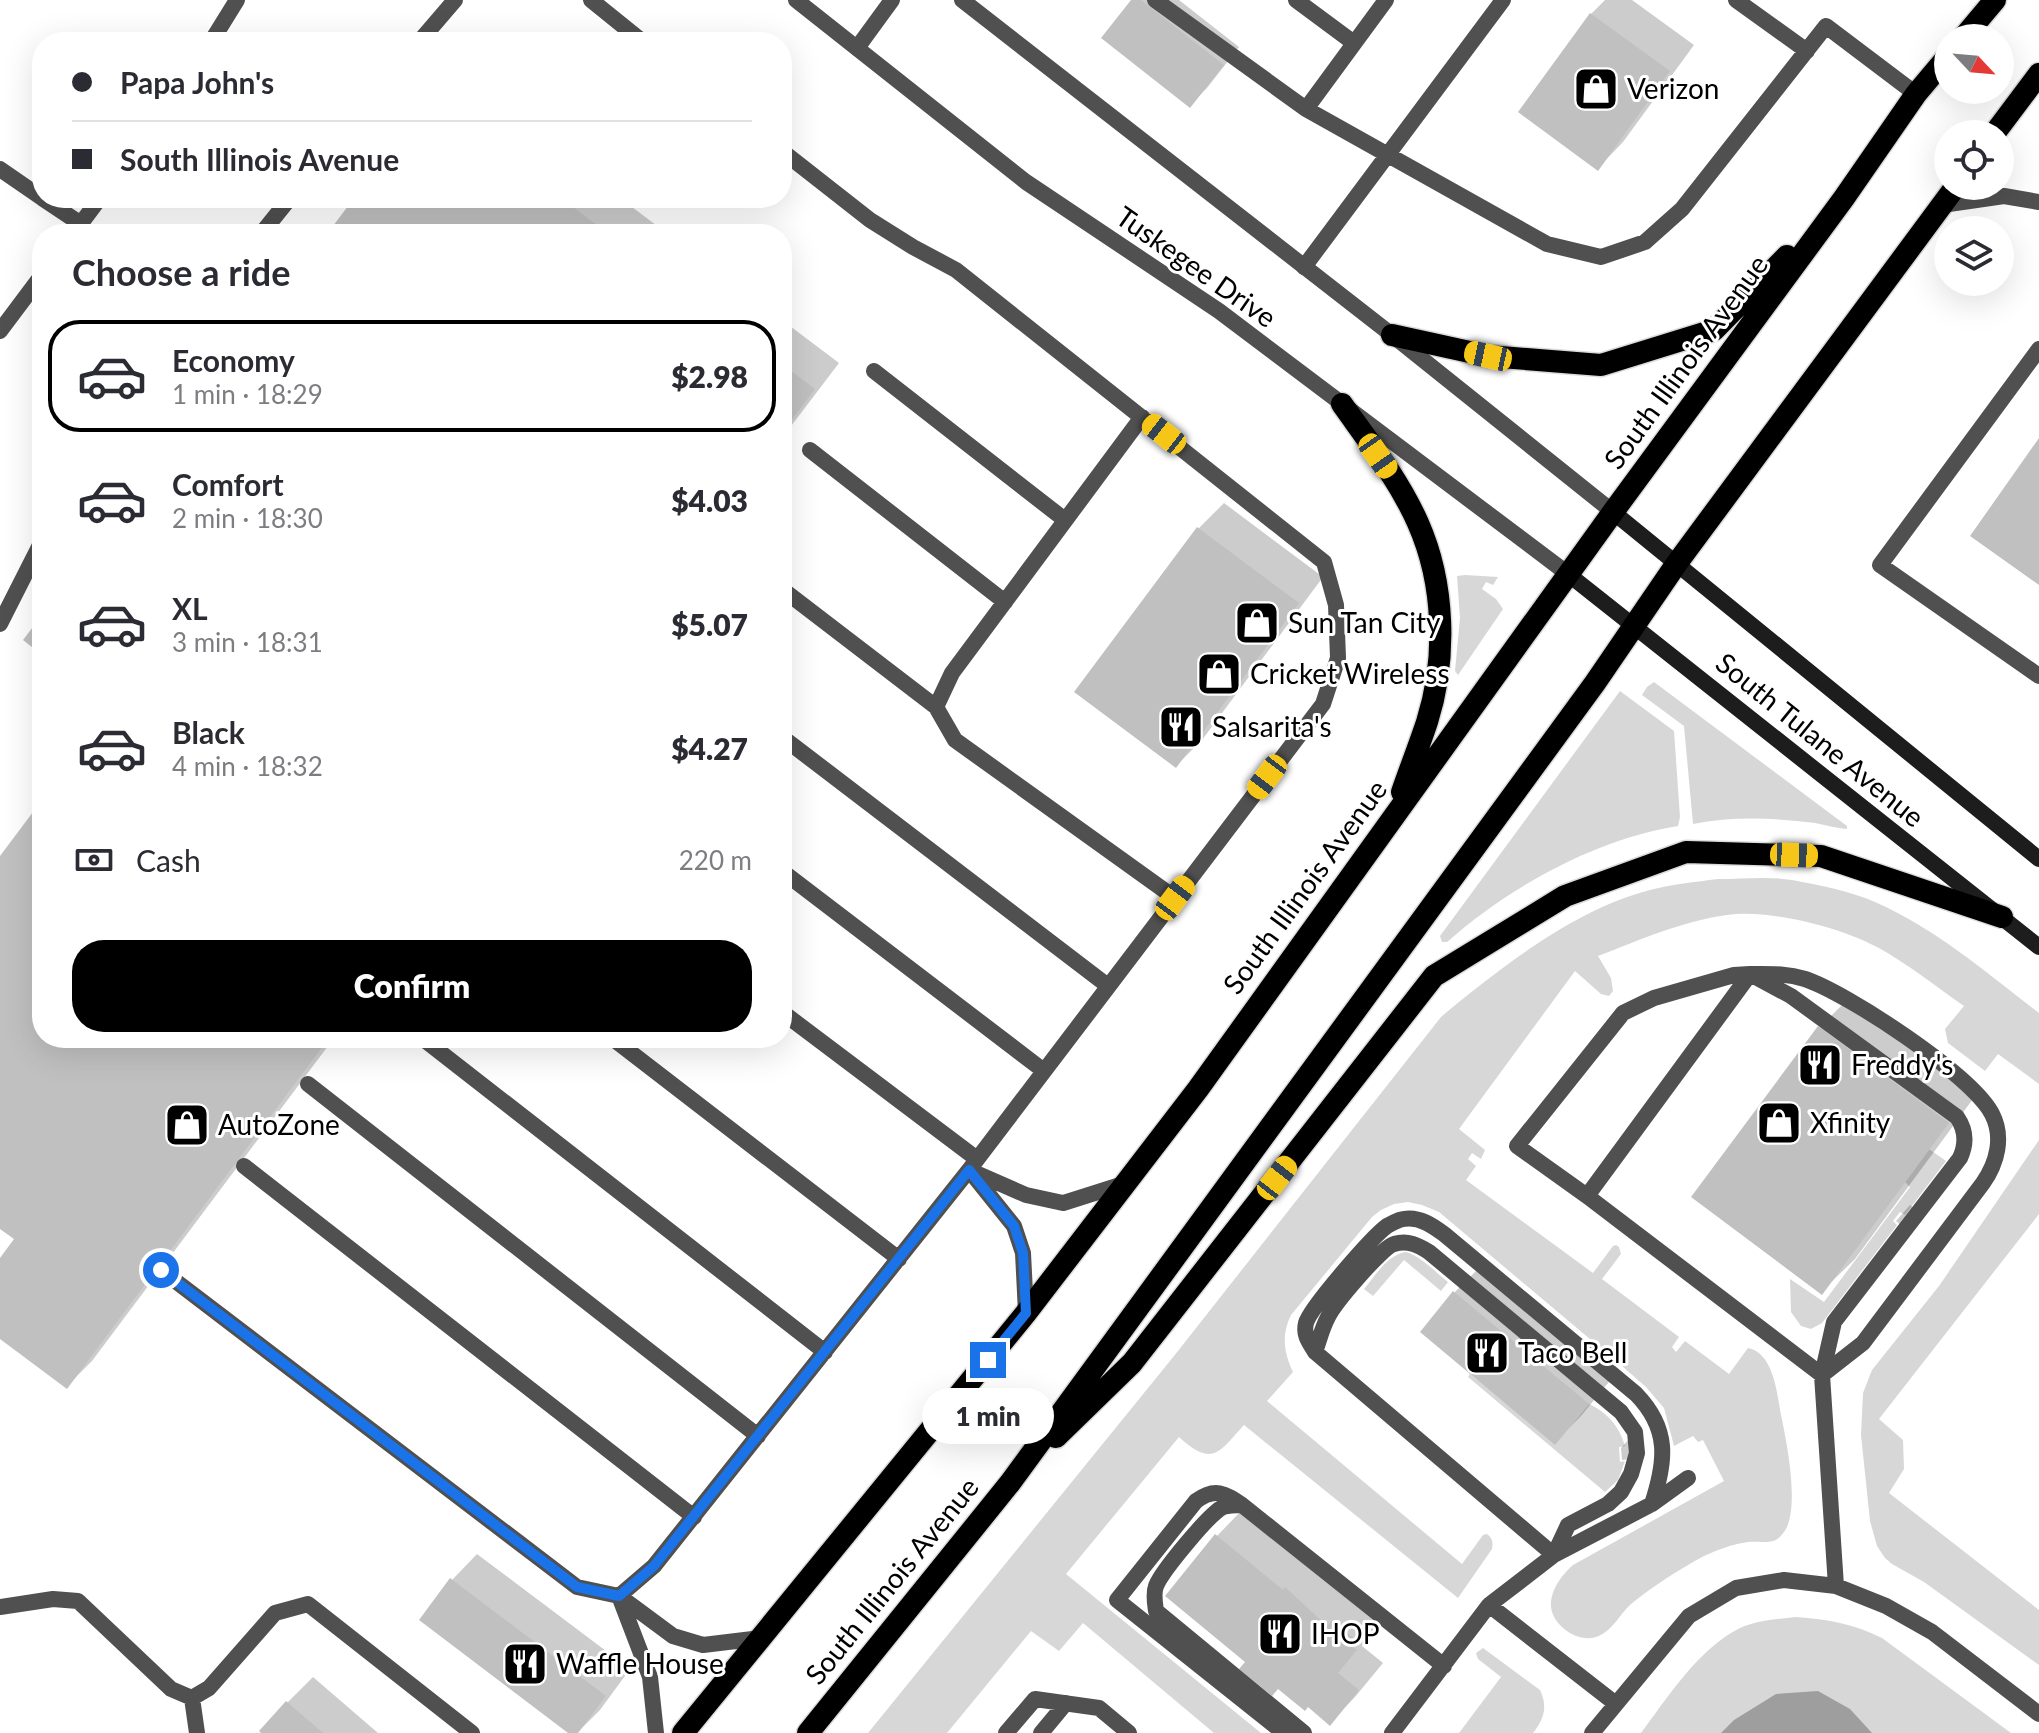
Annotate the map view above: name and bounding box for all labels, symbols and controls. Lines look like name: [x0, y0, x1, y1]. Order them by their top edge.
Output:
north arrow: [1934, 24, 2014, 104]
map controls: [1934, 24, 2014, 296]
text: Papa John's: [120, 64, 274, 100]
shop icon: Verizon: [1572, 65, 1620, 113]
place label: Verizon: [1627, 71, 1719, 105]
button: locate: [1934, 120, 2014, 200]
text: South Illinois Avenue: [120, 141, 399, 177]
street label: Tuskegee Drive: [1110, 199, 1283, 334]
button: layers: [1934, 216, 2014, 296]
street label: South Illinois Avenue: [1596, 248, 1774, 475]
text: Choose a ride: [72, 250, 291, 294]
car: [1462, 339, 1514, 373]
icon: car: [76, 340, 148, 412]
text: Economy: [172, 342, 295, 378]
text: $2.98: [671, 358, 748, 394]
text: 1 min · 18:29: [172, 378, 323, 410]
car: [1138, 410, 1190, 458]
car: [1354, 429, 1402, 483]
icon: car: [76, 464, 148, 536]
text: Comfort: [172, 466, 284, 502]
text: $4.03: [671, 482, 748, 518]
text: 2 min · 18:30: [172, 502, 323, 534]
icon: car: [76, 588, 148, 660]
text: XL: [172, 590, 208, 626]
shop icon: Sun Tan City: [1233, 599, 1281, 647]
place label: Sun Tan City: [1288, 605, 1441, 639]
text: $5.07: [671, 606, 748, 642]
text: 3 min · 18:31: [172, 626, 323, 658]
street label: South Tulane Avenue: [1710, 645, 1931, 834]
shop icon: Cricket Wireless: [1195, 650, 1243, 698]
place label: Cricket Wireless: [1250, 656, 1450, 690]
restaurant icon: Salsarita's: [1157, 703, 1205, 751]
place label: Salsarita's: [1212, 709, 1332, 743]
icon: car: [76, 712, 148, 784]
text: Black: [172, 714, 245, 750]
text: $4.27: [671, 730, 748, 766]
text: 4 min · 18:32: [172, 750, 323, 782]
car: [1243, 751, 1291, 803]
street label: South Illinois Avenue: [1215, 773, 1393, 1000]
icon: cash: [72, 838, 116, 882]
text: Cash: [136, 842, 201, 878]
car: [1770, 842, 1818, 868]
text: 220 m: [679, 844, 752, 876]
car: [1151, 872, 1199, 924]
button: Confirm: [72, 940, 752, 1032]
restaurant icon: Freddy's: [1796, 1041, 1844, 1089]
place label: Freddy's: [1851, 1047, 1953, 1081]
shop icon: Xfinity: [1755, 1099, 1803, 1147]
shop icon: AutoZone: [163, 1101, 211, 1149]
place label: Xfinity: [1810, 1105, 1891, 1139]
place label: AutoZone: [218, 1107, 340, 1141]
car: [1253, 1152, 1301, 1204]
route start: [143, 1252, 179, 1288]
restaurant icon: Taco Bell: [1463, 1329, 1511, 1377]
place label: Taco Bell: [1518, 1335, 1627, 1369]
route end: [970, 1342, 1006, 1378]
callout: 1 min: [922, 1388, 1054, 1444]
text: 1 min: [956, 1400, 1020, 1432]
street label: South Illinois Avenue: [797, 1470, 985, 1691]
restaurant icon: IHOP: [1256, 1610, 1304, 1658]
place label: IHOP: [1311, 1616, 1379, 1650]
restaurant icon: Waffle House: [501, 1640, 549, 1688]
place label: Waffle House: [556, 1646, 724, 1680]

